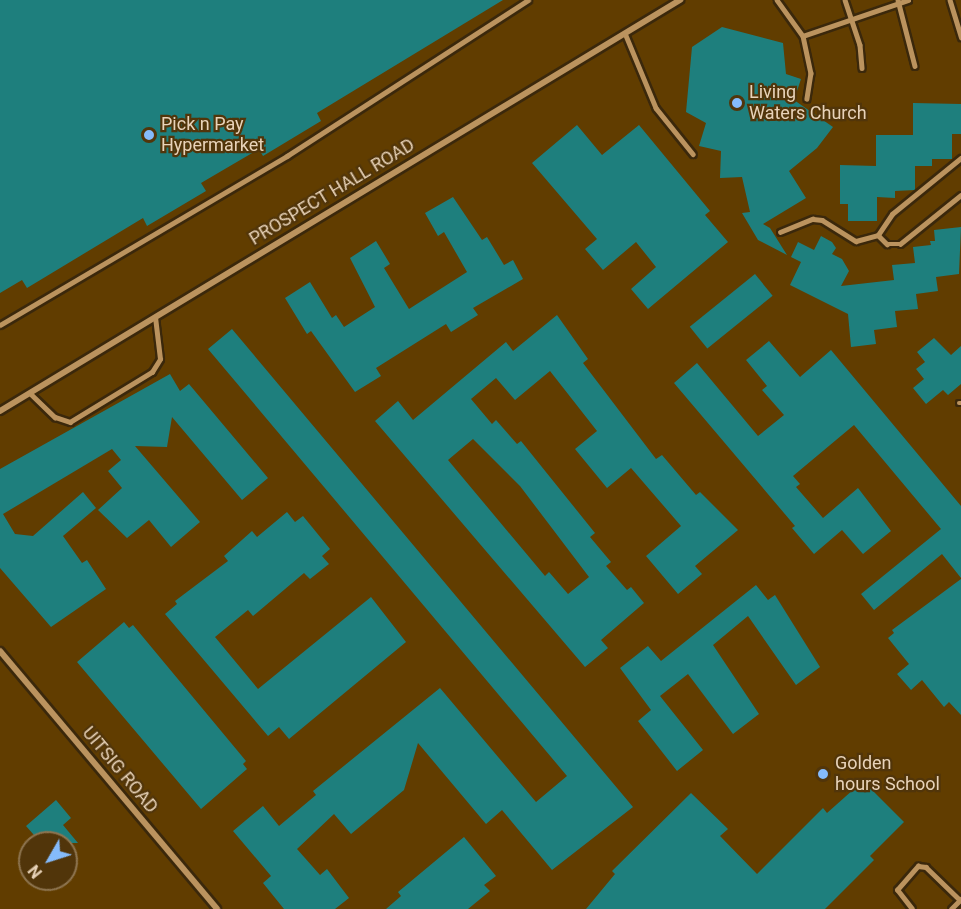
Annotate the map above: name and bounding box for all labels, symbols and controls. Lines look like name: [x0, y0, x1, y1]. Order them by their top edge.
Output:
place label: Living Waters Church: [749, 82, 867, 124]
marker: Living Waters Church: [730, 96, 744, 110]
place label: Pick n Pay Hypermarket: [161, 114, 264, 156]
marker: Pick n Pay Hypermarket: [142, 128, 156, 142]
street label: PROSPECT HALL ROAD: [245, 134, 419, 250]
street label: UITSIG ROAD: [78, 722, 162, 818]
place label: Golden hours School: [835, 753, 940, 795]
marker: Golden hours School: [816, 767, 830, 781]
north arrow: [18, 831, 78, 891]
text: N: [24, 861, 46, 882]

